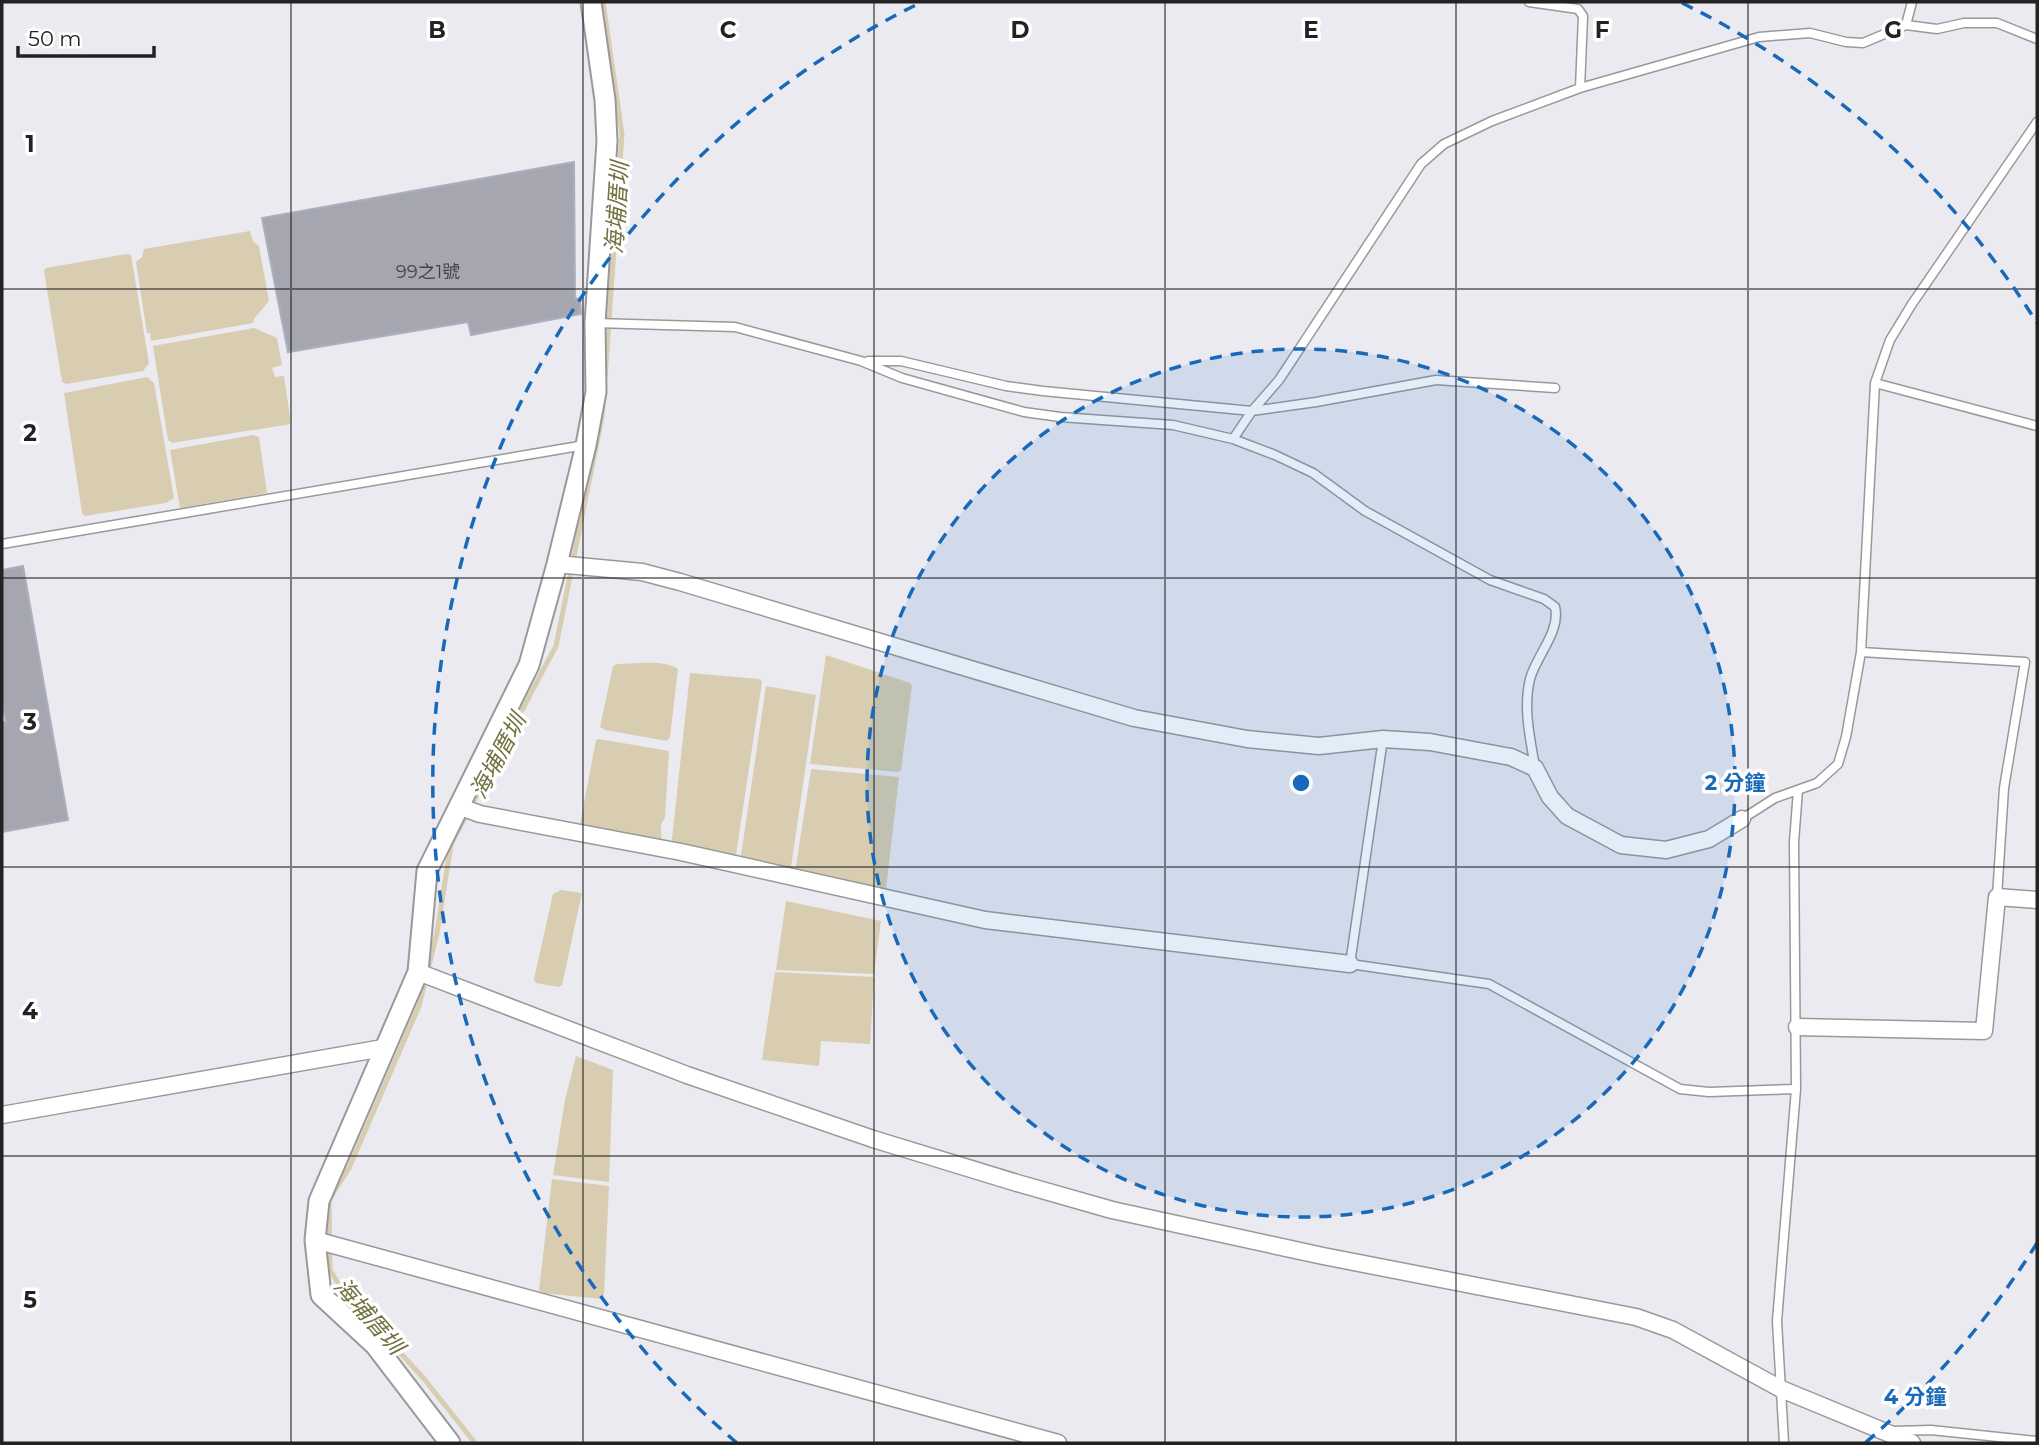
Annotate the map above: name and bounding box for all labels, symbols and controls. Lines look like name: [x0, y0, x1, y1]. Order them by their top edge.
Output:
scale bar: [18, 14, 154, 58]
text: B: [428, 16, 446, 44]
text: C: [720, 16, 737, 44]
text: D: [1011, 16, 1030, 44]
text: E: [1303, 16, 1319, 44]
text: F: [1595, 16, 1610, 44]
text: G: [1884, 16, 1902, 44]
text: 50 m: [28, 26, 82, 51]
text: 1: [25, 130, 35, 158]
water label: 海埔厝圳: [600, 158, 634, 255]
house number: 99之1號: [396, 261, 460, 283]
text: 2: [23, 419, 37, 447]
water label: 海埔厝圳: [464, 706, 533, 803]
text: 3: [22, 708, 37, 736]
text: 2 分鐘: [1705, 770, 1765, 795]
centre of rings: [1289, 771, 1313, 795]
text: 4: [22, 997, 38, 1025]
water label: 海埔厝圳: [328, 1272, 412, 1362]
text: 5: [23, 1286, 37, 1314]
text: 4 分鐘: [1884, 1384, 1946, 1409]

